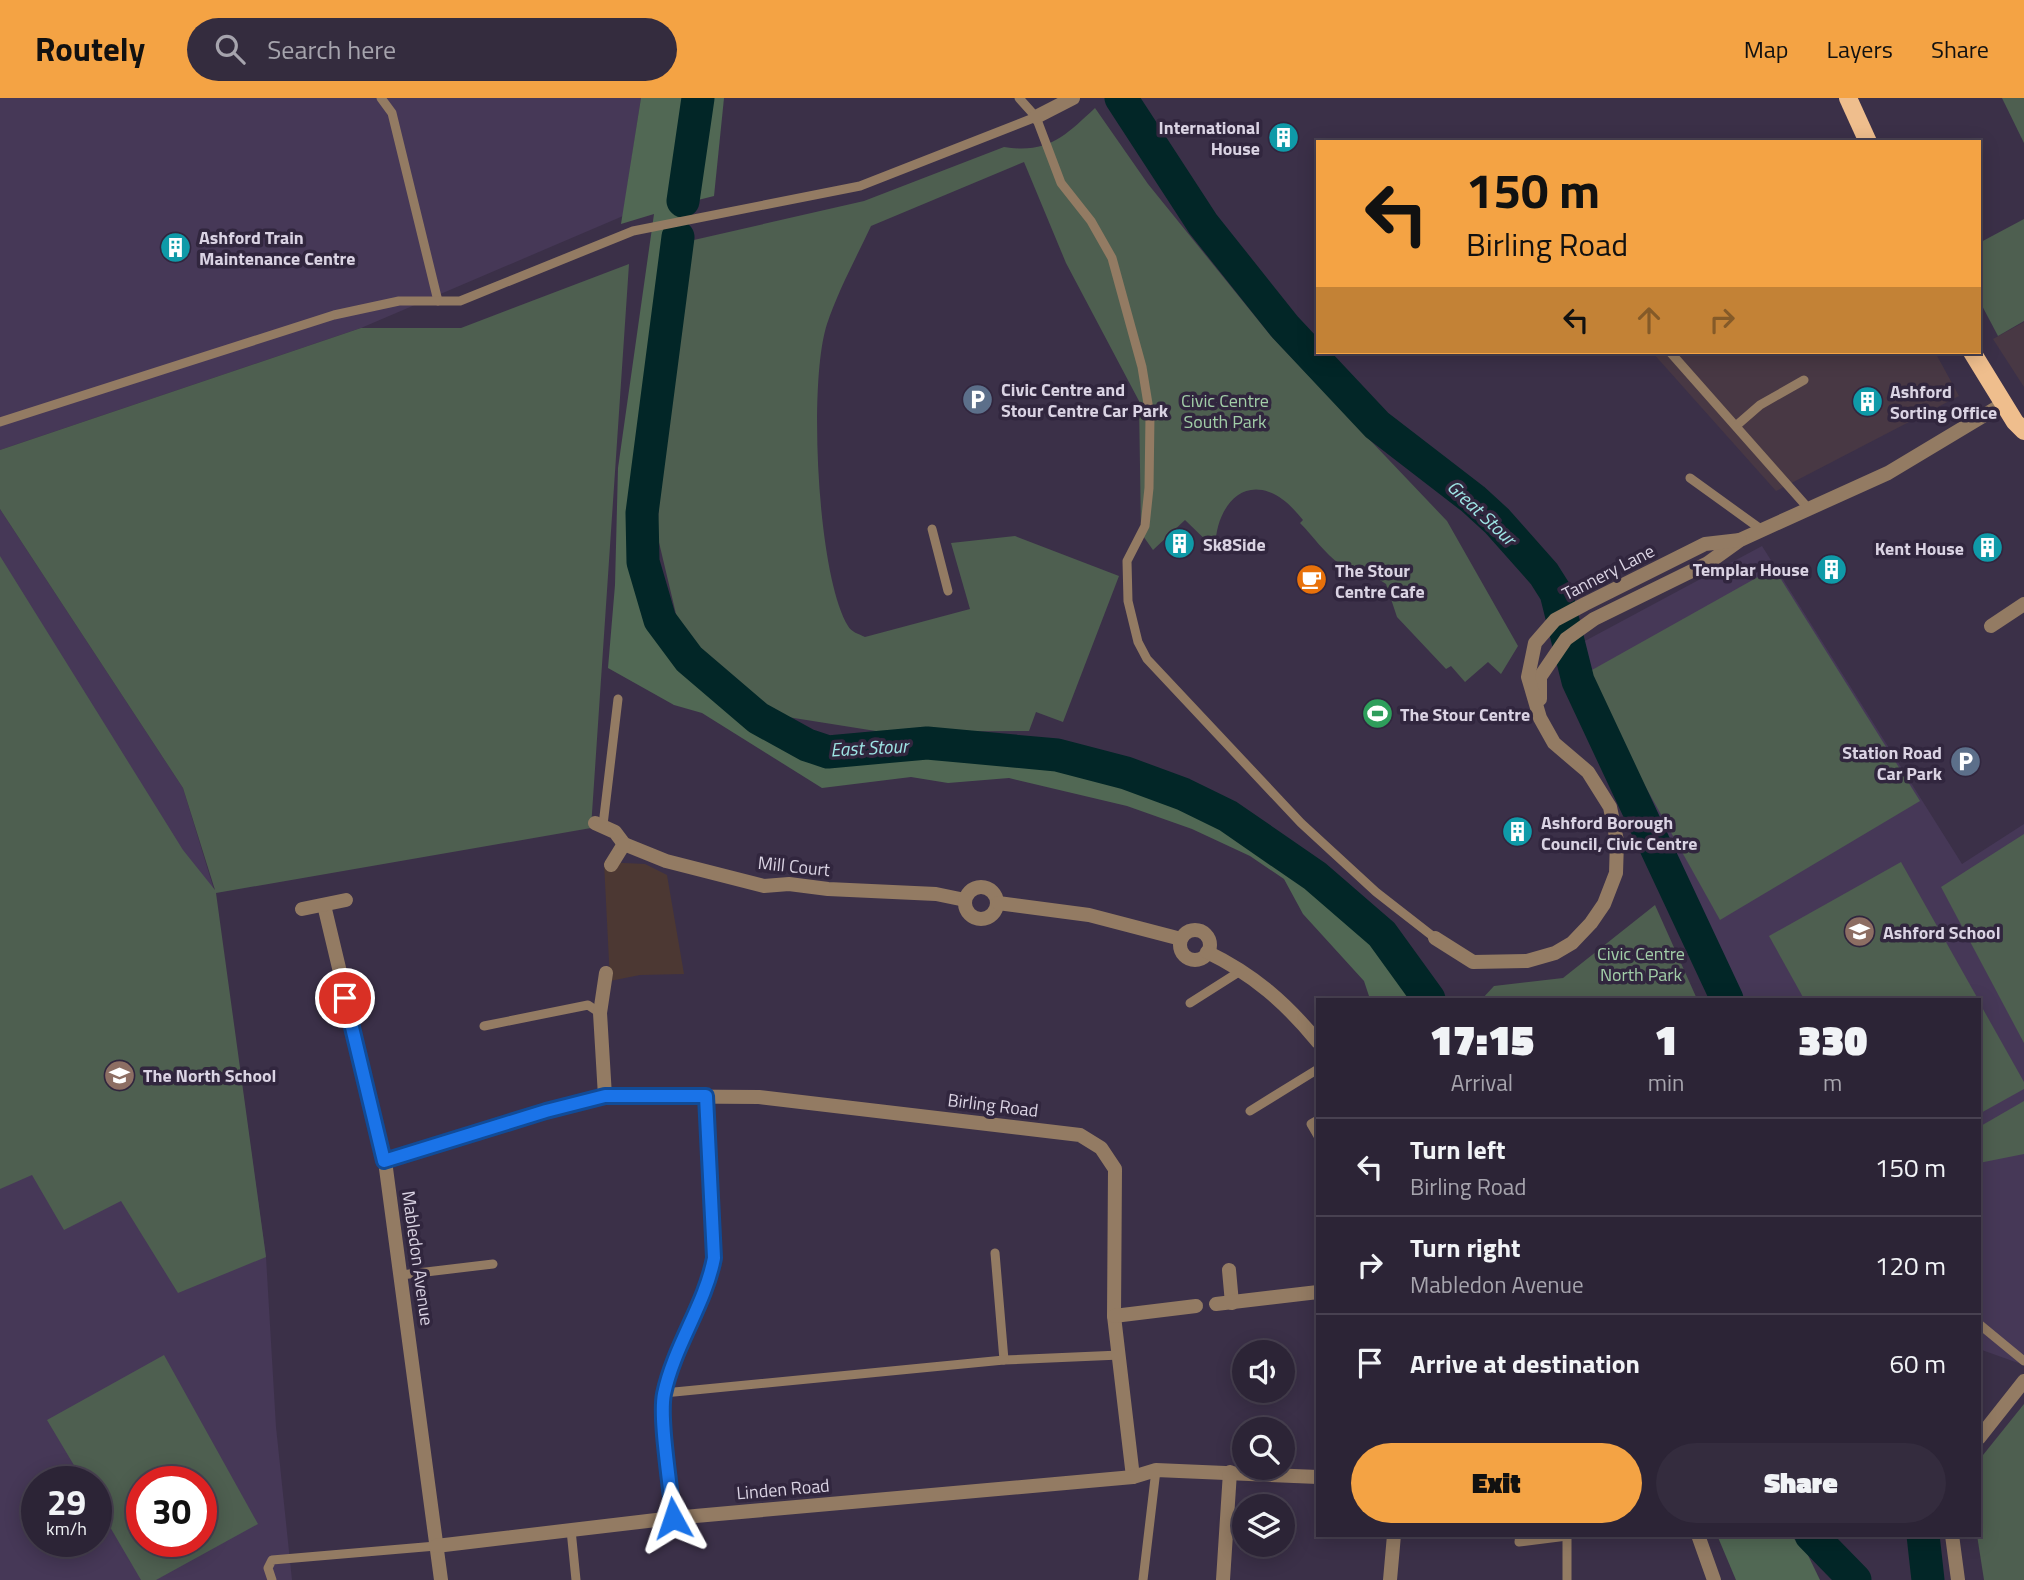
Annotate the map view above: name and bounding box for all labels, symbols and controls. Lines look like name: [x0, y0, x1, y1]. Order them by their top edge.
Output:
search box: [187, 18, 677, 81]
text: Routely: [35, 24, 145, 74]
icon: search: [211, 30, 249, 68]
text: Search here: [267, 30, 396, 69]
text: Map: [1744, 31, 1789, 67]
text: Layers: [1827, 31, 1893, 67]
text: Share: [1931, 31, 1989, 67]
place label: International House: [1159, 114, 1260, 162]
building icon: International House: [1266, 120, 1300, 154]
text: 150 m: [1466, 152, 1600, 227]
icon: left: [1351, 168, 1442, 259]
text: Birling Road: [1466, 220, 1628, 268]
place label: Ashford Train Maintenance Centre: [199, 224, 355, 272]
building icon: Ashford Train Maintenance Centre: [159, 230, 193, 264]
icon: left: [1557, 301, 1595, 339]
icon: ahead: [1630, 301, 1668, 339]
icon: right: [1703, 301, 1741, 339]
place label: Civic Centre and Stour Centre Car Park: [1001, 376, 1169, 424]
place label: Ashford Sorting Office: [1890, 378, 1997, 426]
parking icon: Civic Centre and Stour Centre Car Park: [961, 382, 995, 416]
building icon: Ashford Sorting Office: [1850, 384, 1884, 418]
park label: Civic Centre South Park: [1181, 387, 1269, 435]
water label: Great Stour: [1441, 472, 1525, 553]
building icon: Sk8Side: [1163, 527, 1197, 561]
place label: Sk8Side: [1203, 531, 1266, 558]
building icon: Kent House: [1970, 531, 2004, 565]
place label: Kent House: [1875, 535, 1964, 562]
street label: Tannery Lane: [1557, 537, 1659, 607]
building icon: Templar House: [1815, 552, 1849, 586]
place label: Templar House: [1693, 556, 1809, 583]
place label: The Stour Centre Cafe: [1335, 557, 1425, 605]
cafe icon: The Stour Centre Cafe: [1295, 563, 1329, 597]
sports icon: The Stour Centre: [1360, 697, 1394, 731]
place label: The Stour Centre: [1400, 701, 1530, 728]
water label: East Stour: [829, 730, 910, 764]
place label: Station Road Car Park: [1842, 739, 1943, 787]
parking icon: Station Road Car Park: [1948, 745, 1982, 779]
place label: Ashford Borough Council, Civic Centre: [1541, 809, 1698, 857]
building icon: Ashford Borough Council, Civic Centre: [1501, 815, 1535, 849]
street label: Mill Court: [757, 849, 832, 883]
school or university icon: Ashford School: [1843, 915, 1877, 949]
place label: Ashford School: [1883, 919, 2001, 946]
park label: Civic Centre North Park: [1597, 940, 1685, 988]
pin: [315, 968, 375, 1028]
icon: arrive: [326, 979, 364, 1017]
text: 17:15: [1430, 1007, 1534, 1071]
text: 1: [1655, 1007, 1678, 1071]
text: 330: [1798, 1007, 1867, 1071]
school or university icon: The North School: [103, 1058, 137, 1092]
place label: The North School: [143, 1062, 276, 1089]
text: Arrival: [1451, 1065, 1513, 1100]
text: min: [1648, 1065, 1684, 1100]
text: m: [1823, 1065, 1842, 1100]
street label: Birling Road: [946, 1086, 1040, 1124]
text: Turn left: [1410, 1130, 1505, 1169]
icon: left: [1351, 1148, 1389, 1186]
text: 150 m: [1875, 1148, 1946, 1187]
text: Birling Road: [1410, 1169, 1527, 1204]
street label: Mabledon Avenue: [395, 1189, 441, 1327]
text: Turn right: [1410, 1228, 1521, 1267]
icon: right: [1351, 1246, 1389, 1284]
text: 120 m: [1875, 1246, 1946, 1285]
text: Mabledon Avenue: [1410, 1267, 1584, 1302]
map controls: [1232, 1340, 1295, 1557]
button: sound: [1232, 1340, 1295, 1403]
icon: arrive: [1351, 1344, 1389, 1382]
text: Arrive at destination: [1410, 1344, 1640, 1383]
text: 60 m: [1889, 1344, 1946, 1383]
button: search: [1232, 1417, 1295, 1480]
button: Exit: [1351, 1443, 1642, 1523]
button: Share: [1656, 1443, 1946, 1523]
speed limit sign: 30: [126, 1466, 217, 1557]
street label: Linden Road: [735, 1471, 831, 1507]
text: 29: [47, 1475, 86, 1529]
position arrow: [636, 1481, 710, 1555]
button: layers: [1232, 1494, 1295, 1557]
text: km/h: [46, 1515, 87, 1542]

